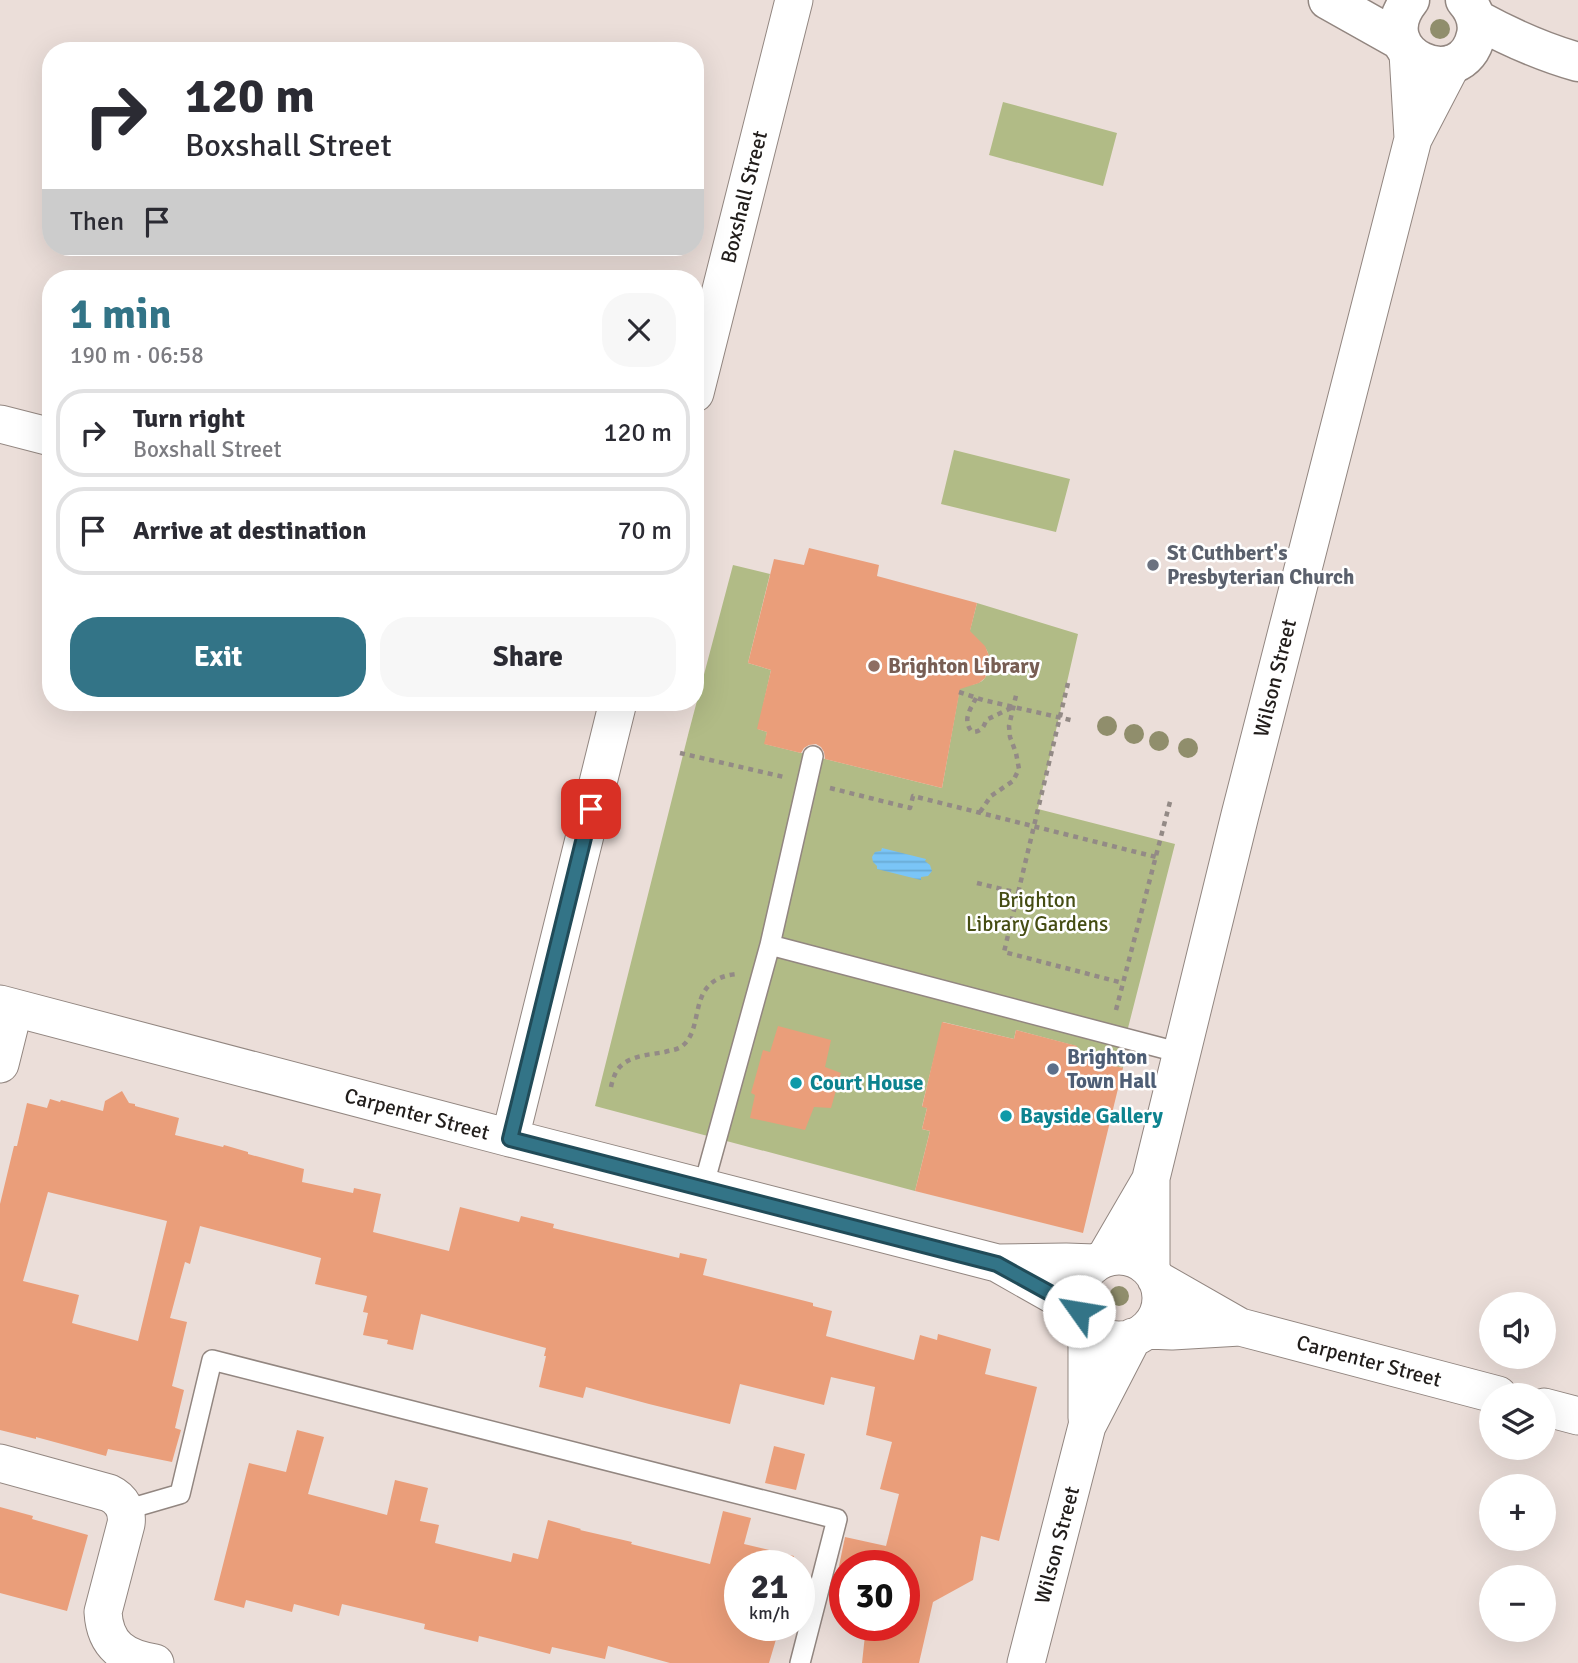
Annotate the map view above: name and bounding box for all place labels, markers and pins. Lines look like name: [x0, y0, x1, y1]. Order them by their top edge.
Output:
place label: St Cuthbert's Presbyterian Church: [1167, 540, 1354, 590]
marker: St Cuthbert's Presbyterian Church: [1145, 557, 1161, 573]
place label: Brighton Library: [888, 653, 1040, 679]
marker: Brighton Library: [866, 658, 882, 674]
pin: [561, 779, 621, 839]
place label: Brighton Town Hall: [1067, 1044, 1157, 1094]
marker: Brighton Town Hall: [1045, 1061, 1061, 1077]
place label: Court House: [810, 1070, 923, 1096]
marker: Court House: [788, 1075, 804, 1091]
place label: Bayside Gallery: [1020, 1103, 1164, 1129]
marker: Bayside Gallery: [998, 1108, 1014, 1124]

